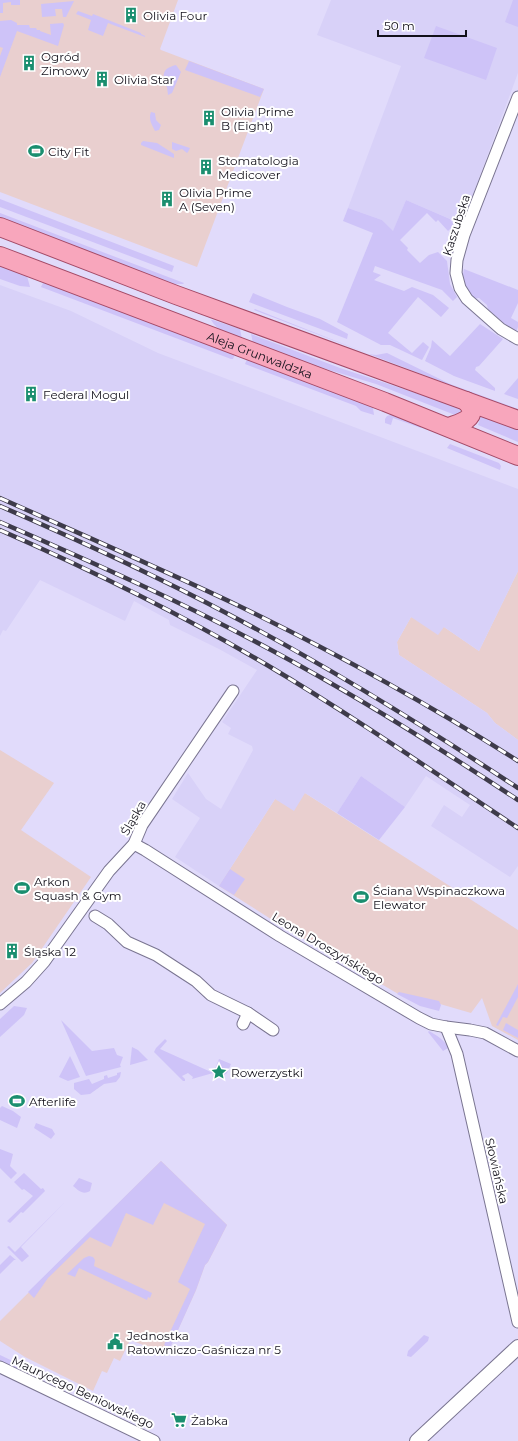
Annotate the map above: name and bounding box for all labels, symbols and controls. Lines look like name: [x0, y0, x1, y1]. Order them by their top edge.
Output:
building icon: Olivia Four: [122, 6, 140, 24]
place label: Olivia Four: [143, 8, 207, 23]
scale bar: [378, 12, 466, 38]
text: 50 m: [384, 18, 415, 33]
place label: Ogród Zimowy: [41, 49, 90, 78]
building icon: Ogród Zimowy: [20, 54, 38, 72]
building icon: Olivia Star: [93, 70, 111, 88]
place label: Olivia Star: [114, 72, 175, 87]
place label: Olivia Prime B (Eight): [221, 104, 294, 133]
building icon: Olivia Prime B (Eight): [200, 109, 218, 127]
sports icon: City Fit: [27, 142, 45, 160]
place label: City Fit: [48, 144, 89, 159]
place label: Stomatologia Medicover: [218, 153, 299, 182]
building icon: Stomatologia Medicover: [197, 158, 215, 176]
place label: Olivia Prime A (Seven): [179, 185, 252, 214]
building icon: Olivia Prime A (Seven): [158, 190, 176, 208]
street label: Kaszubska: [439, 192, 473, 258]
street label: Aleja Grunwaldzka: [205, 328, 315, 381]
building icon: Federal Mogul: [22, 385, 40, 403]
place label: Federal Mogul: [43, 387, 129, 402]
street label: Śląska: [117, 798, 149, 838]
place label: Arkon Squash & Gym: [34, 874, 121, 903]
sports icon: Arkon Squash & Gym: [13, 879, 31, 897]
place label: Ściana Wspinaczkowa Elewator: [373, 883, 505, 912]
sports icon: Ściana Wspinaczkowa Elewator: [352, 888, 370, 906]
street label: Leona Droszyńskiego: [269, 909, 387, 987]
building icon: Śląska 12: [3, 942, 21, 960]
place label: Śląska 12: [24, 944, 76, 959]
place icon: Rowerzystki: [210, 1063, 228, 1081]
place label: Rowerzystki: [231, 1065, 303, 1080]
sports icon: Afterlife: [8, 1092, 26, 1110]
place label: Afterlife: [29, 1094, 76, 1109]
street label: Słowiańska: [482, 1137, 512, 1205]
place label: Jednostka Ratowniczo-Gaśnicza nr 5: [126, 1328, 281, 1357]
public building icon: Jednostka Ratowniczo-Gaśnicza nr 5: [106, 1333, 124, 1351]
street label: Maurycego Beniowskiego: [10, 1352, 156, 1432]
supermarket icon: Żabka: [170, 1411, 188, 1429]
place label: Żabka: [191, 1413, 228, 1428]

